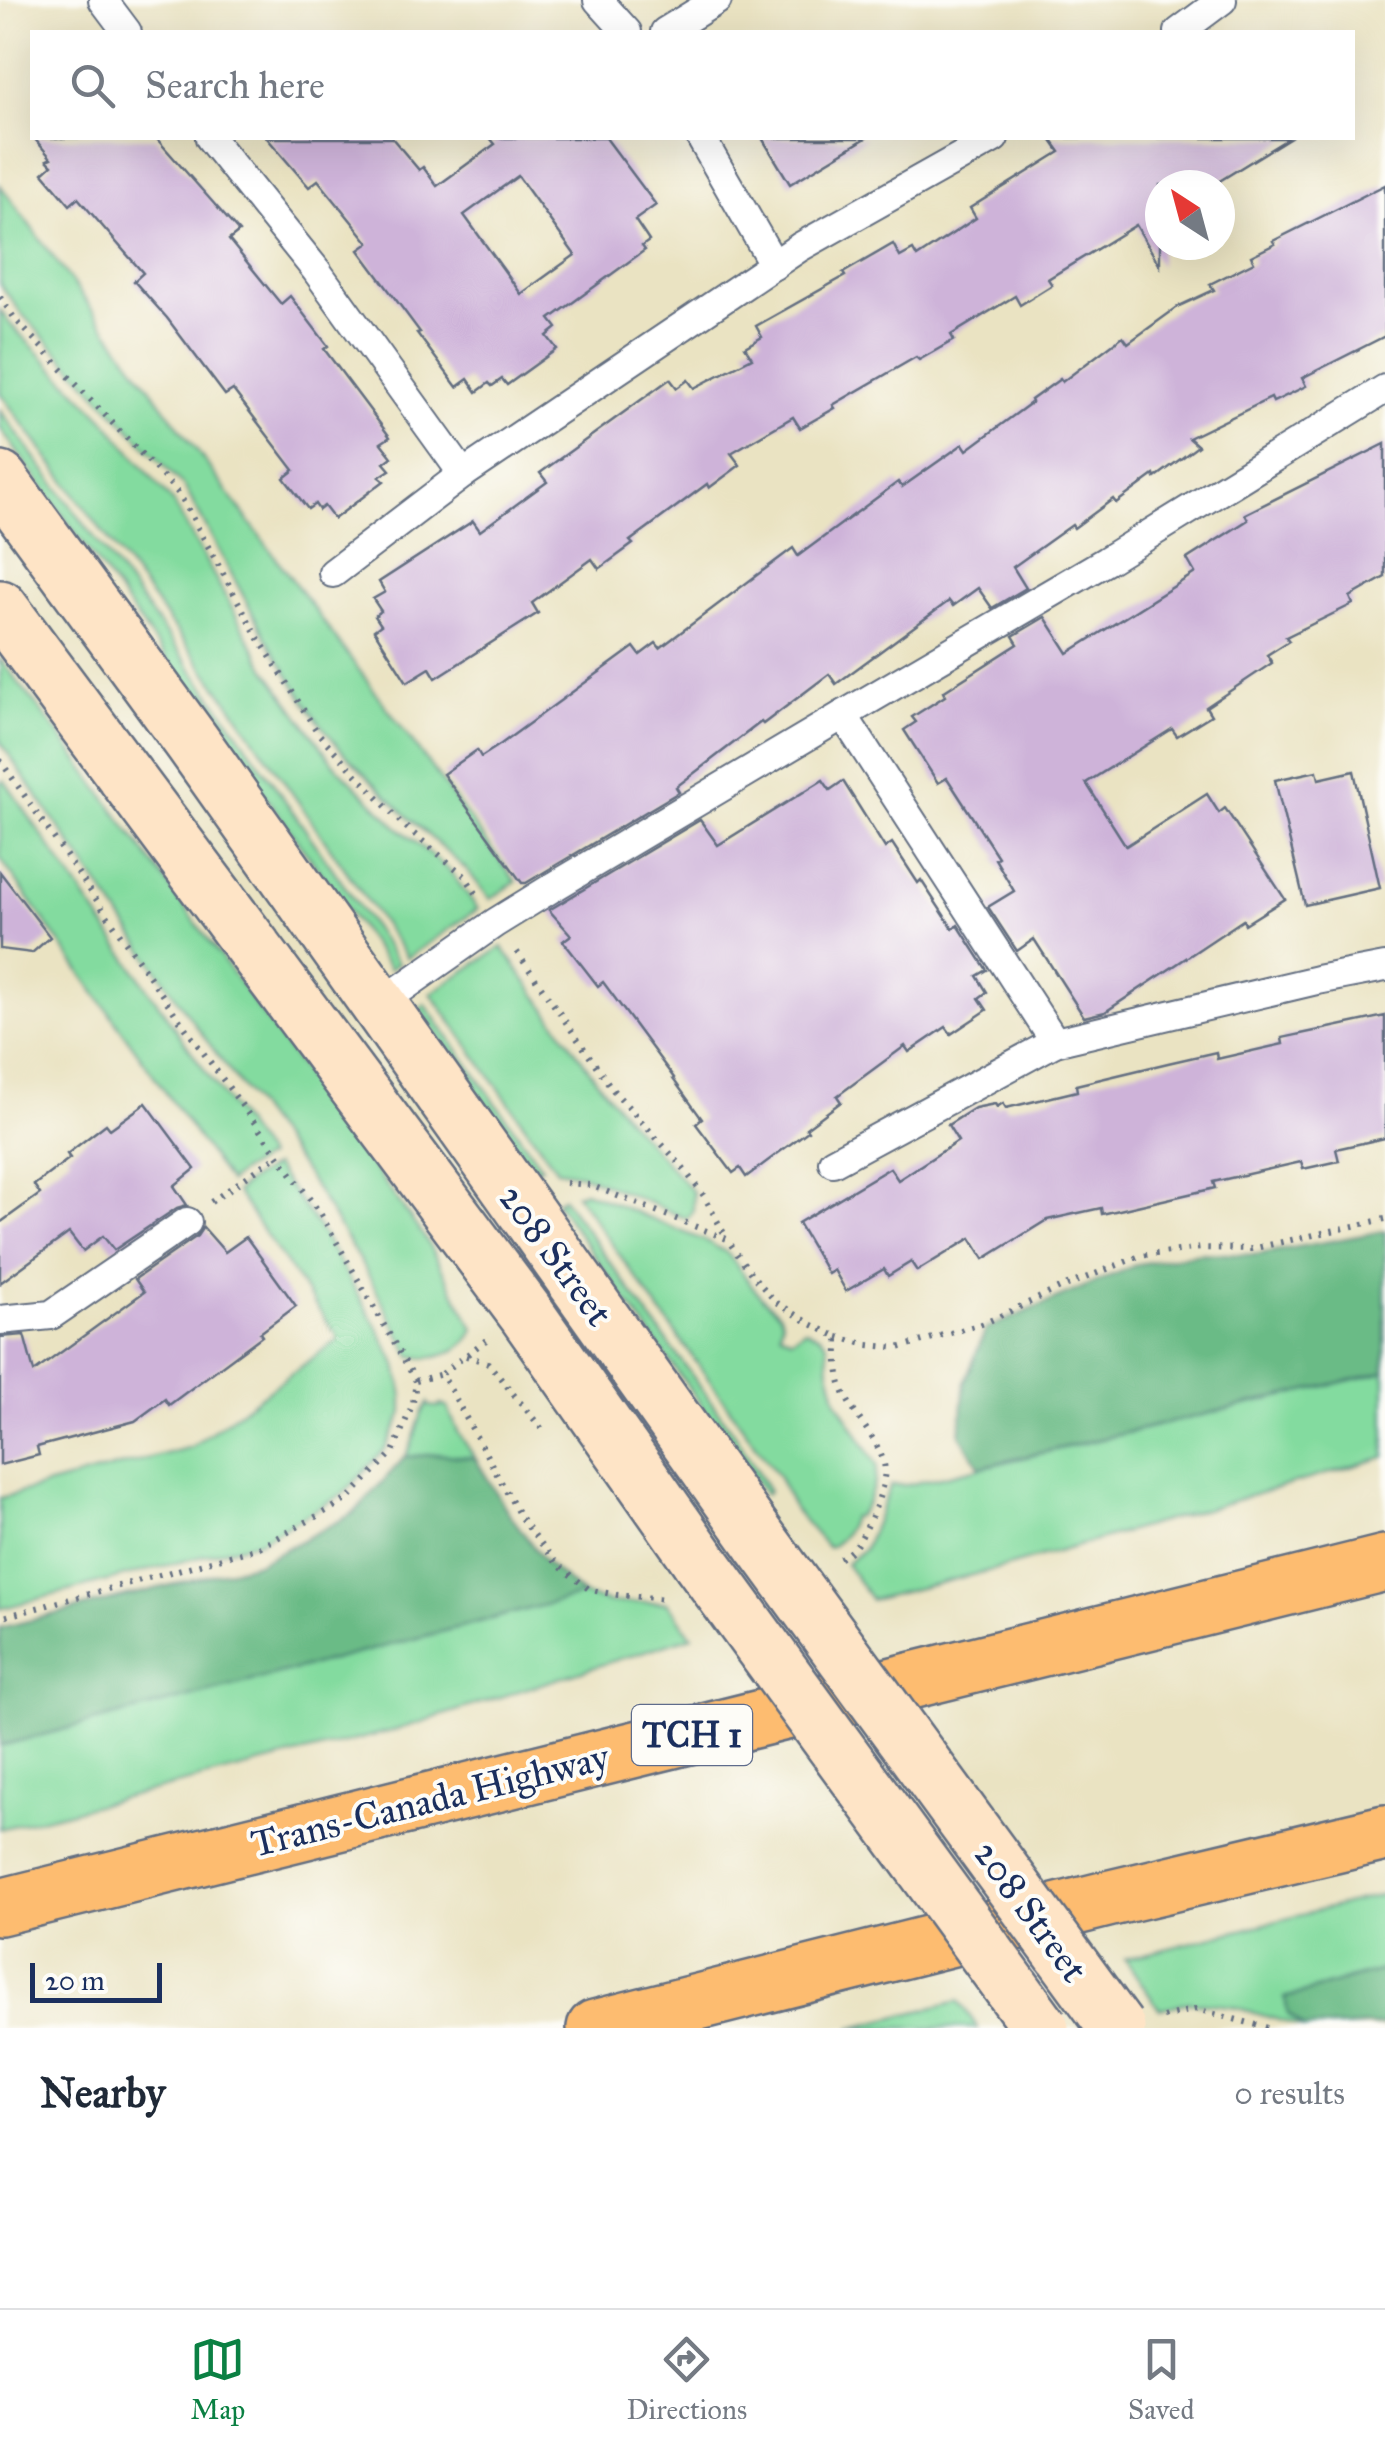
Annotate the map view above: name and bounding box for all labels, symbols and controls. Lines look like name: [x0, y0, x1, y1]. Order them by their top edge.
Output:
search box: [30, 30, 1355, 140]
icon: search: [65, 58, 120, 113]
text: Search here: [145, 62, 325, 108]
north arrow: [1145, 170, 1235, 260]
street label: 208 Street: [489, 1175, 623, 1335]
road number: TCH 1: [632, 1705, 752, 1765]
street label: Trans-Canada Highway: [246, 1733, 615, 1867]
street label: 208 Street: [964, 1831, 1098, 1991]
scale bar: [30, 1958, 162, 2002]
text: 20 m: [45, 1963, 105, 1998]
text: Nearby: [40, 2067, 165, 2119]
text: 0 results: [1234, 2074, 1345, 2113]
tab: Map: [190, 2332, 245, 2427]
tab: Directions: [626, 2332, 747, 2427]
tab: Saved: [1128, 2332, 1195, 2427]

